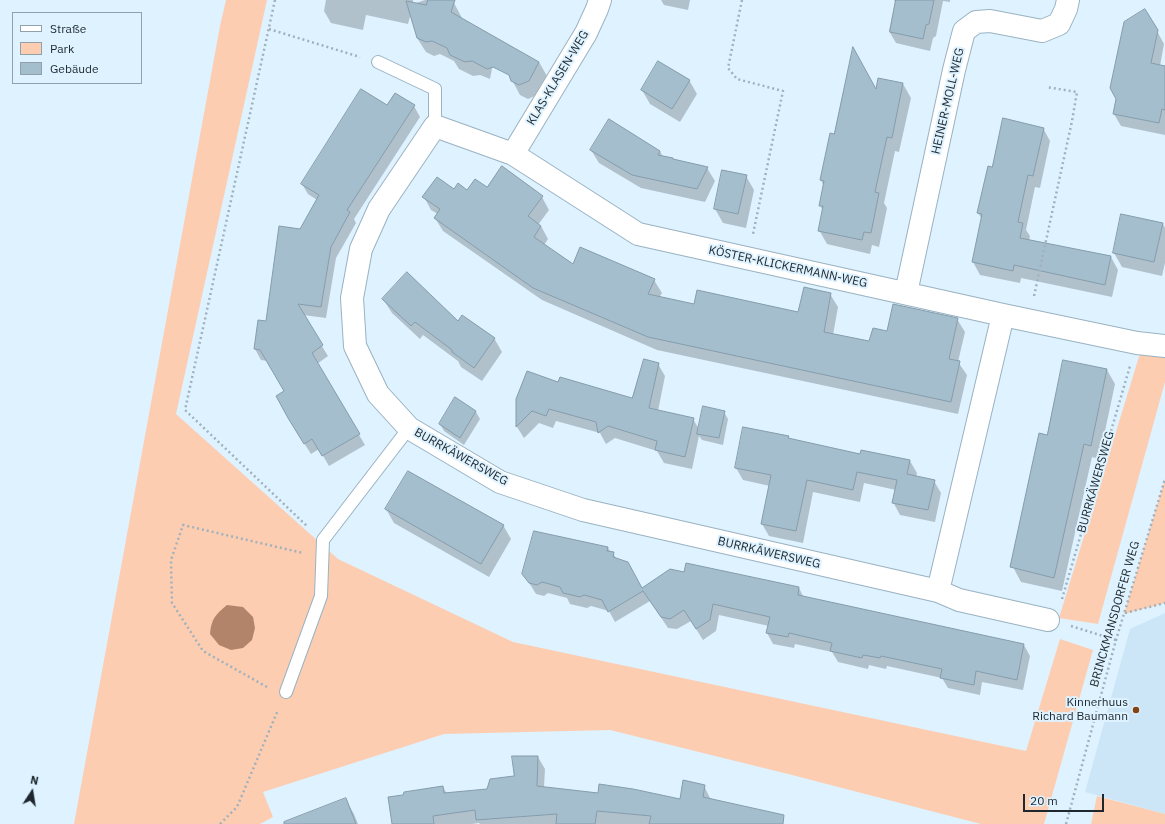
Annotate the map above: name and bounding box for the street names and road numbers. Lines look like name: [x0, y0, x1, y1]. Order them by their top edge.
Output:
street label: KLAS-KLASEN-WEG: [524, 28, 592, 128]
street label: HEINER-MOLL-WEG: [929, 47, 967, 155]
street label: KÖSTER-KLICKERMANN-WEG: [707, 243, 869, 291]
street label: BURRKÄWERSWEG: [412, 425, 510, 489]
street label: BURRKÄWERSWEG: [1075, 430, 1117, 534]
street label: BURRKÄWERSWEG: [716, 534, 822, 572]
street label: BRINCKMANSDORFER WEG: [1087, 539, 1143, 689]

